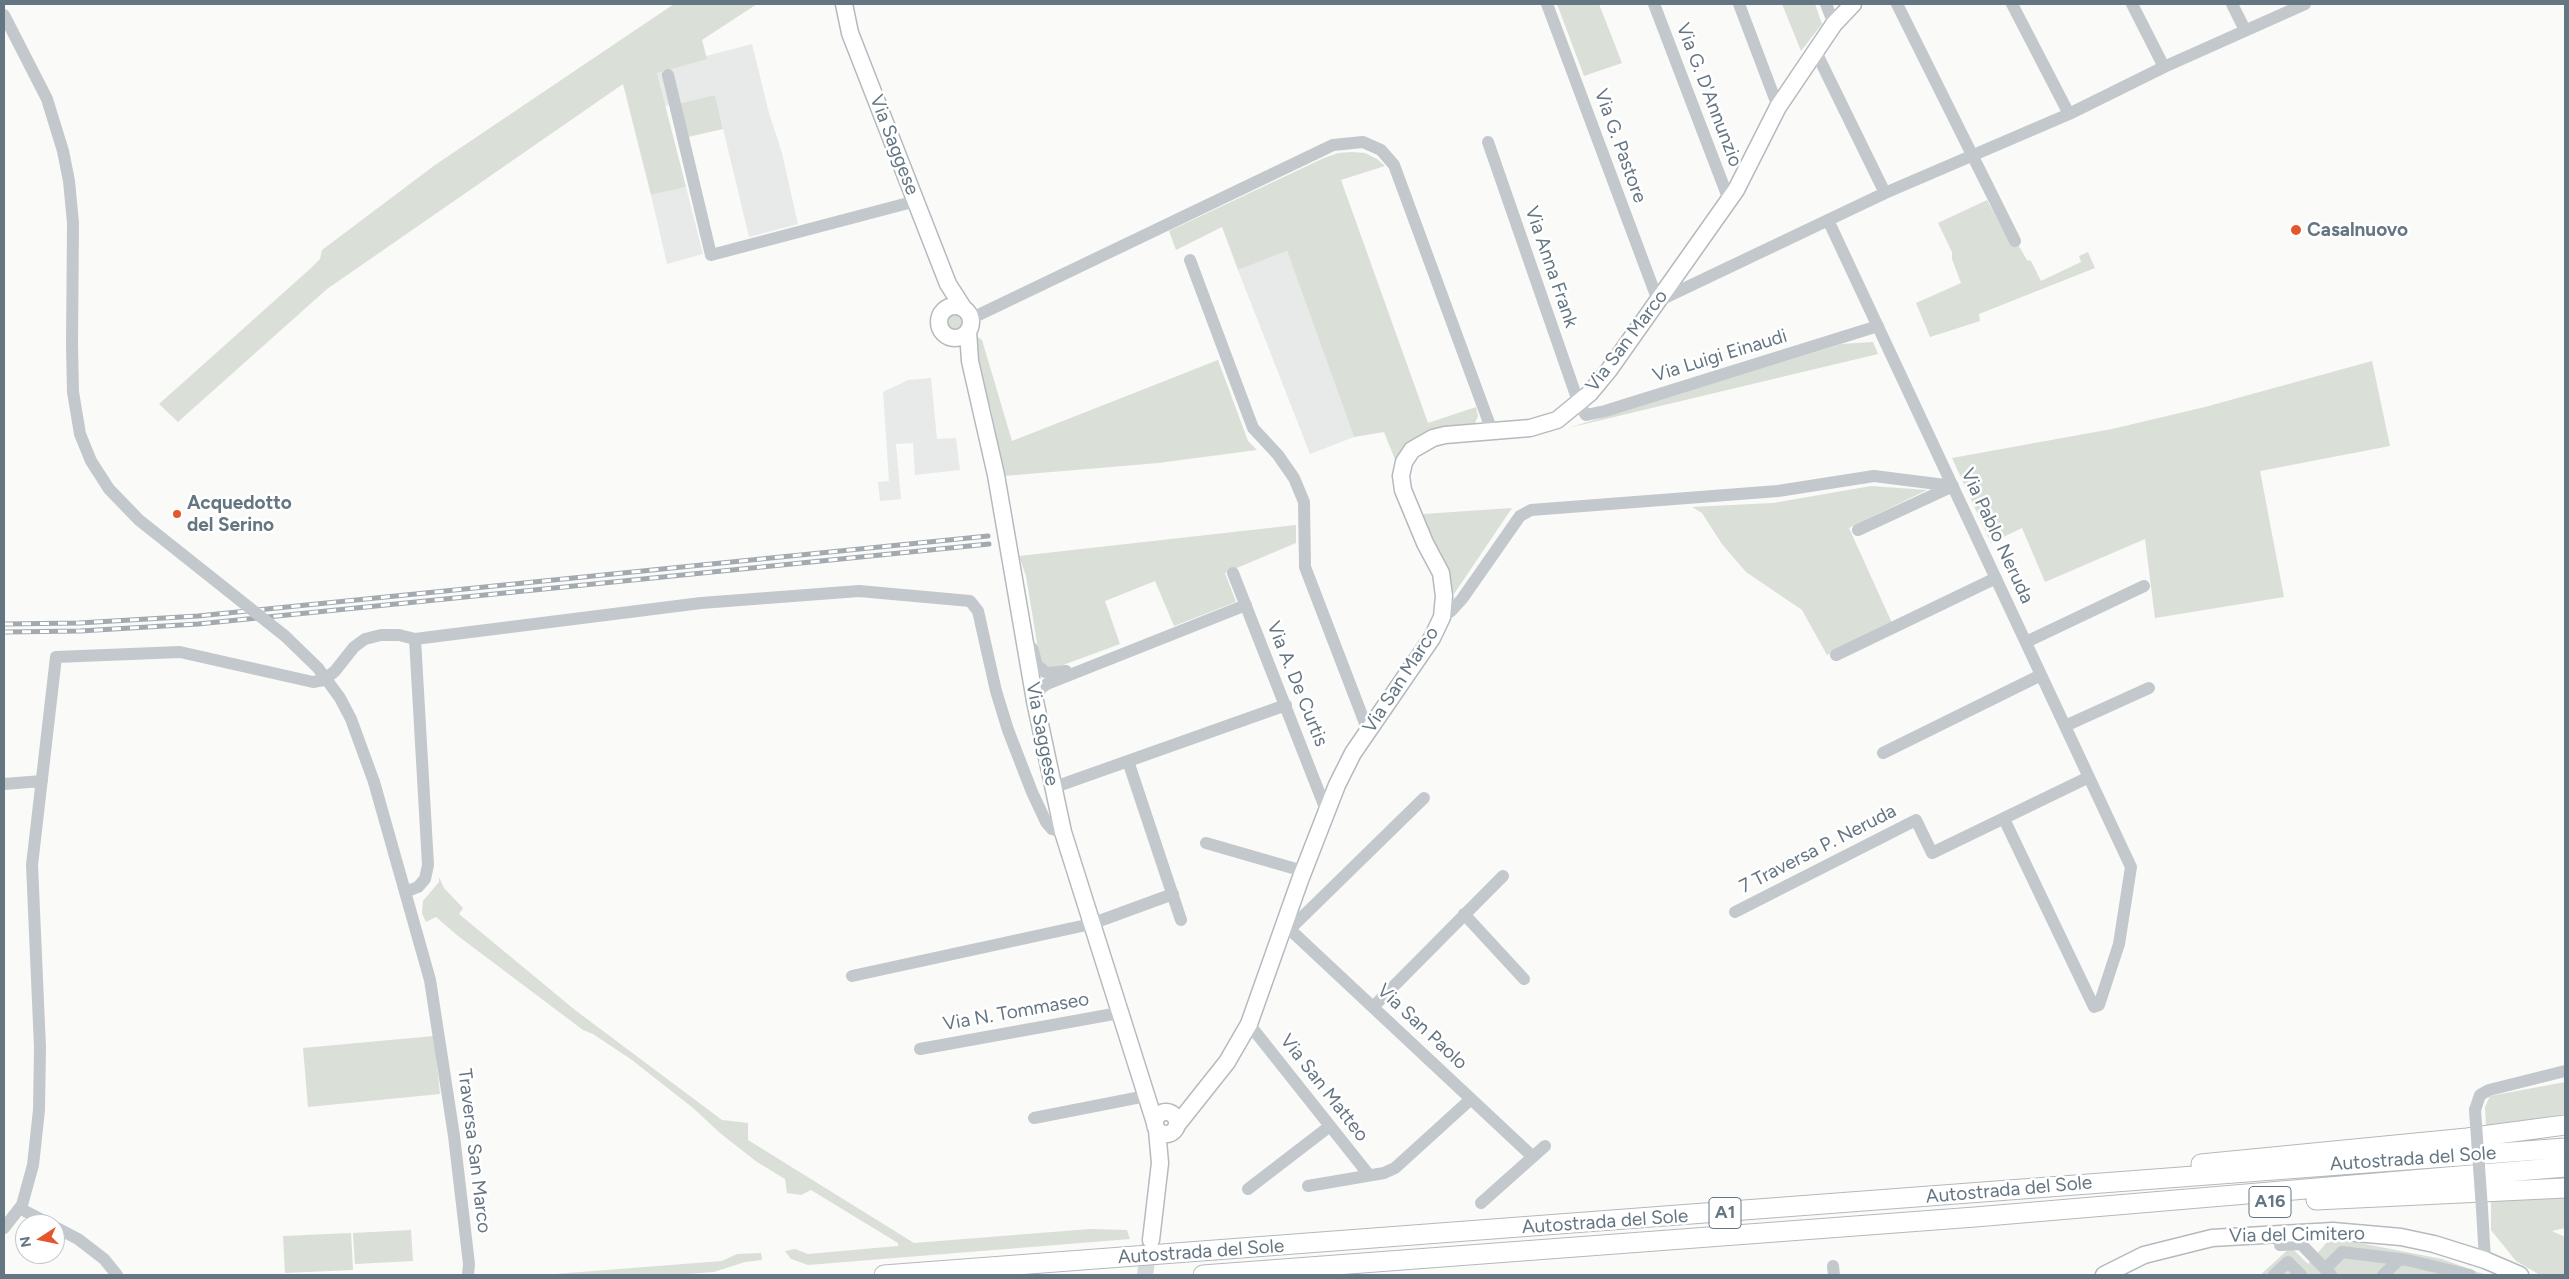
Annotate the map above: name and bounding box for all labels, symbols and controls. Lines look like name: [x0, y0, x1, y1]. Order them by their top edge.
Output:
street label: Via G. D'Annunzio: [1671, 20, 1747, 170]
street label: Via G. Pastore: [1589, 86, 1651, 206]
street label: Via Saggese: [865, 92, 923, 198]
street label: Via Anna Frank: [1520, 204, 1582, 330]
place label: Casalnuovo: [2307, 219, 2408, 241]
marker: Casalnuovo: [2289, 223, 2303, 237]
street label: Via San Marco: [1581, 285, 1673, 397]
street label: Via Luigi Einaudi: [1650, 325, 1790, 387]
street label: Via Pablo Neruda: [1956, 465, 2038, 607]
place label: Acquedotto del Serino: [187, 492, 292, 536]
marker: Acquedotto del Serino: [171, 508, 183, 520]
street label: Via A. De Curtis: [1262, 618, 1332, 750]
street label: Via San Marco: [1358, 623, 1444, 737]
street label: Via Saggese: [1021, 680, 1063, 788]
street label: 7 Traversa P. Neruda: [1736, 800, 1900, 898]
street label: Via San Paolo: [1372, 979, 1472, 1075]
street label: Via N. Tommaseo: [941, 988, 1091, 1036]
street label: Via San Matteo: [1275, 1030, 1373, 1146]
street label: Traversa San Marco: [453, 1068, 495, 1234]
street label: Autostrada del Sole: [2329, 1142, 2497, 1176]
street label: Autostrada del Sole: [1925, 1171, 2093, 1209]
road number: A16: [2249, 1186, 2291, 1218]
road number: A1: [1709, 1198, 1741, 1228]
street label: Autostrada del Sole: [1521, 1205, 1689, 1239]
north arrow: [15, 1214, 65, 1264]
street label: Via del Cimitero: [2229, 1222, 2365, 1248]
text: N: [16, 1235, 35, 1249]
street label: Autostrada del Sole: [1117, 1235, 1285, 1269]

